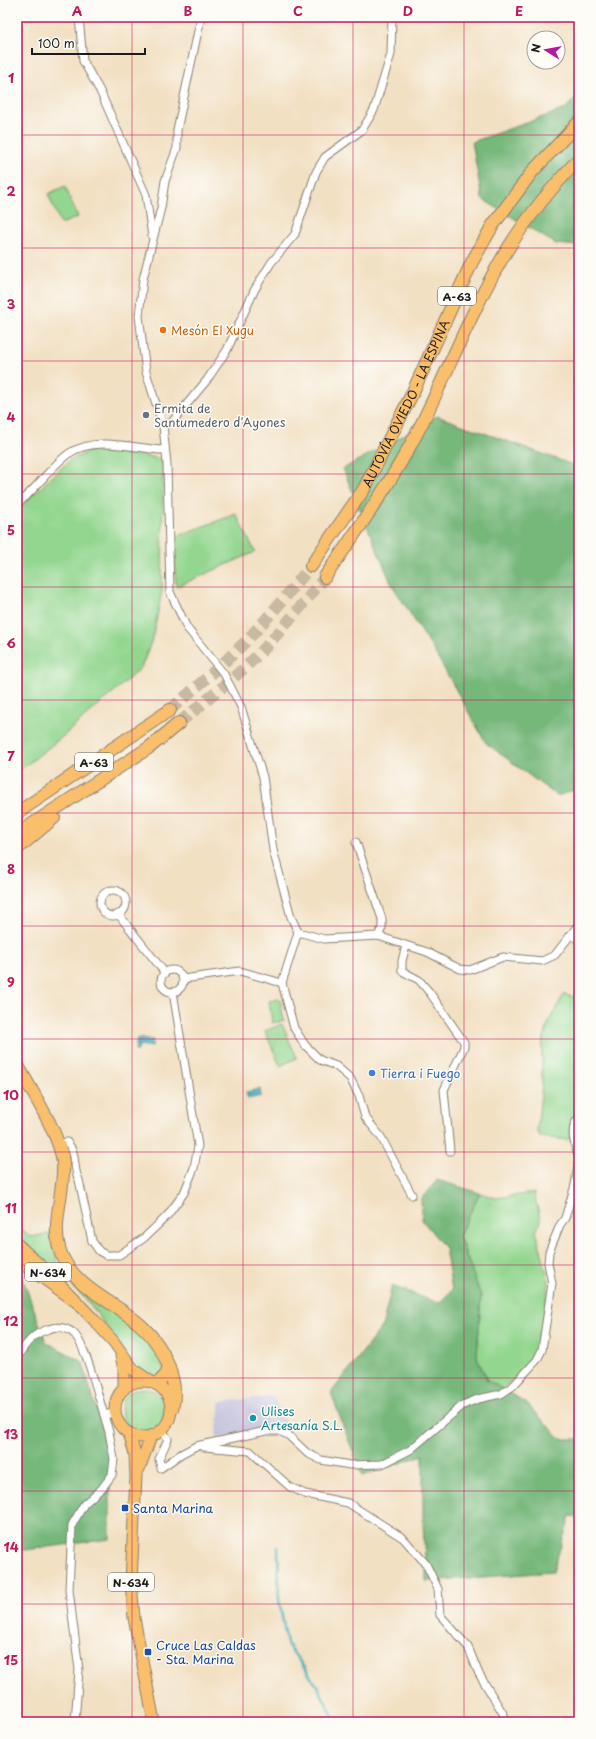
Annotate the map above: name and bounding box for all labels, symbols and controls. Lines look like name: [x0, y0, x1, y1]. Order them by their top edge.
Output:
text: A: [72, 1, 82, 20]
text: B: [184, 1, 193, 20]
text: C: [293, 1, 303, 20]
text: D: [403, 1, 413, 20]
text: E: [515, 1, 523, 20]
scale bar: [32, 30, 145, 56]
north arrow: [526, 30, 566, 70]
text: 100 m: [38, 34, 75, 52]
text: N: [527, 42, 545, 54]
text: 1: [8, 68, 14, 87]
text: 2: [6, 181, 16, 200]
road number: A-63: [438, 287, 476, 305]
text: 3: [7, 294, 16, 313]
street label: AUTOVÍA OVIEDO - LA ESPINA: [358, 316, 454, 490]
place label: Mesón El Xugu: [171, 321, 254, 339]
marker: Mesón El Xugu: [158, 325, 168, 335]
place label: Ermita de Santumedero d'Ayones: [154, 399, 286, 431]
text: 4: [7, 407, 16, 426]
marker: Ermita de Santumedero d'Ayones: [141, 410, 151, 420]
text: 5: [7, 520, 15, 539]
text: 6: [6, 633, 16, 652]
text: 7: [7, 746, 15, 765]
road number: A-63: [75, 753, 113, 771]
text: 8: [7, 859, 15, 878]
text: 9: [7, 972, 15, 991]
place label: Tierra i Fuego: [380, 1064, 461, 1082]
marker: Tierra i Fuego: [367, 1068, 377, 1078]
text: 10: [3, 1085, 19, 1104]
text: 11: [5, 1198, 17, 1217]
road number: N-634: [25, 1263, 71, 1281]
text: 12: [3, 1311, 19, 1330]
place label: Ulises Artesanía S.L.: [261, 1402, 343, 1434]
marker: Ulises Artesanía S.L.: [248, 1413, 258, 1423]
text: 13: [4, 1424, 19, 1443]
place label: Santa Marina: [133, 1499, 214, 1517]
marker: Santa Marina: [120, 1503, 130, 1513]
text: 14: [3, 1537, 19, 1556]
road number: N-634: [108, 1573, 154, 1591]
place label: Cruce Las Caldas - Sta. Marina: [156, 1636, 256, 1668]
marker: Cruce Las Caldas - Sta. Marina: [143, 1647, 153, 1657]
text: 15: [4, 1650, 18, 1669]

